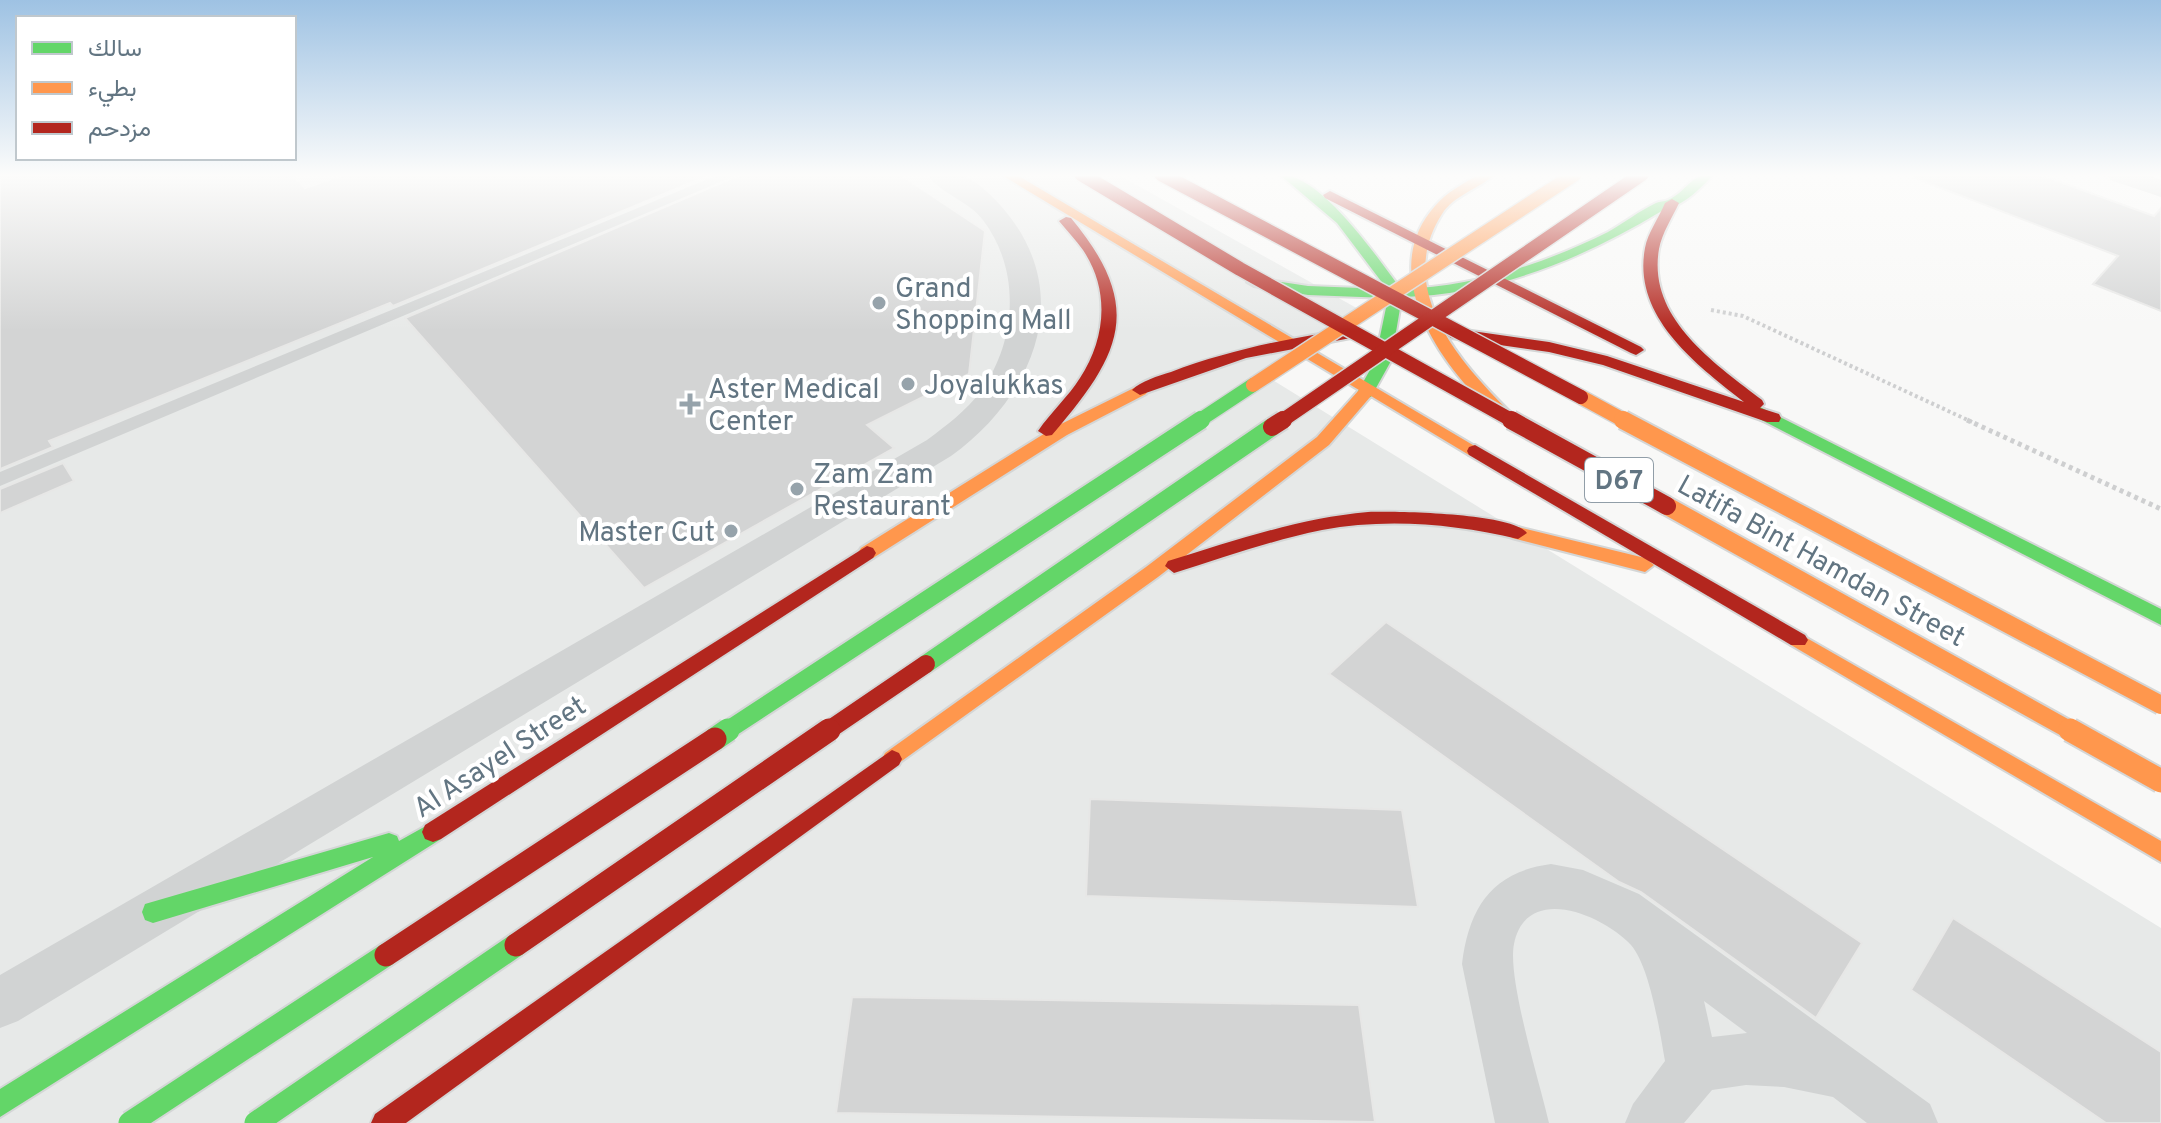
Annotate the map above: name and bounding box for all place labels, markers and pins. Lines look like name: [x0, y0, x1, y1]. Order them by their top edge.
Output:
place label: Grand Shopping Mall: [895, 272, 1072, 340]
marker: Grand Shopping Mall: [870, 294, 888, 312]
place label: Joyalukkas: [924, 369, 1064, 405]
place label: Aster Medical Center: [708, 373, 880, 441]
marker: Joyalukkas: [899, 375, 917, 393]
marker: Aster Medical Center: [679, 393, 701, 415]
place label: Zam Zam Restaurant: [813, 458, 951, 526]
marker: Zam Zam Restaurant: [788, 480, 806, 498]
place label: Master Cut: [578, 516, 715, 552]
marker: Master Cut: [722, 522, 740, 540]

